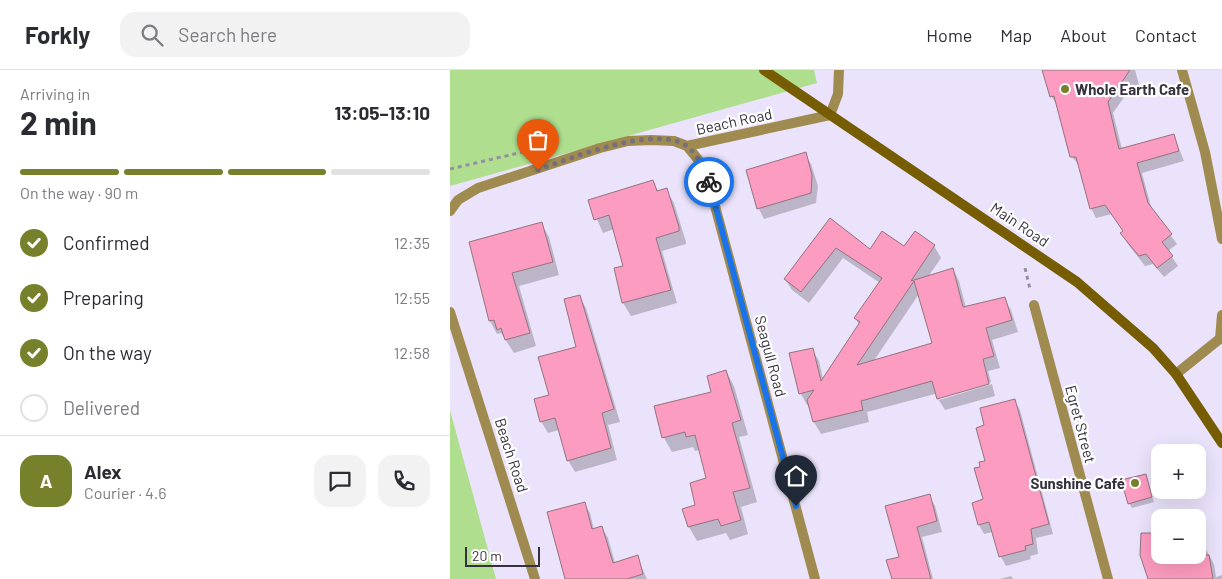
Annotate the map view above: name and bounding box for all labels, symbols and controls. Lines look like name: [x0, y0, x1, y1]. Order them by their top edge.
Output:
search box: [120, 12, 470, 57]
text: Forkly: [25, 20, 90, 49]
icon: search: [138, 21, 166, 49]
text: Search here: [178, 23, 277, 46]
text: Home: [926, 24, 972, 46]
text: Map: [1000, 24, 1032, 46]
text: About: [1060, 24, 1107, 46]
text: Contact: [1135, 24, 1197, 46]
place label: Whole Earth Cafe: [1075, 80, 1189, 98]
marker: Whole Earth Cafe: [1059, 83, 1071, 95]
text: Arriving in: [20, 84, 90, 103]
text: 13:05–13:10: [335, 101, 430, 124]
text: 2 min: [20, 103, 97, 141]
street label: Beach Road: [694, 104, 774, 138]
pin: [517, 119, 559, 170]
icon: bag: [524, 126, 552, 154]
courier: [684, 157, 734, 207]
icon: bike: [695, 168, 723, 196]
text: On the way · 90 m: [20, 183, 138, 202]
street label: Main Road: [987, 198, 1053, 250]
icon: check: [20, 229, 48, 257]
text: Confirmed: [63, 231, 150, 254]
text: 12:35: [394, 233, 430, 252]
icon: check: [20, 284, 48, 312]
text: Preparing: [63, 286, 144, 309]
text: 12:55: [394, 288, 430, 307]
street label: Seagull Road: [752, 313, 790, 399]
icon: check: [20, 339, 48, 367]
text: On the way: [63, 341, 152, 364]
text: 12:58: [394, 343, 430, 362]
street label: Egret Street: [1062, 383, 1100, 465]
text: Delivered: [63, 396, 140, 419]
street label: Beach Road: [492, 416, 532, 494]
map controls: [1151, 444, 1206, 564]
button: +: [1151, 444, 1206, 499]
button: chat: [314, 455, 366, 507]
button: phone: [378, 455, 430, 507]
pin: [775, 455, 817, 506]
text: Alex: [84, 460, 122, 483]
icon: home: [782, 462, 810, 490]
text: A: [40, 469, 52, 492]
place label: Sunshine Café: [1030, 474, 1125, 492]
marker: Sunshine Café: [1129, 477, 1141, 489]
text: Courier · 4.6: [84, 483, 167, 502]
button: −: [1151, 509, 1206, 564]
scale bar: [465, 544, 540, 567]
text: 20 m: [472, 547, 502, 564]

